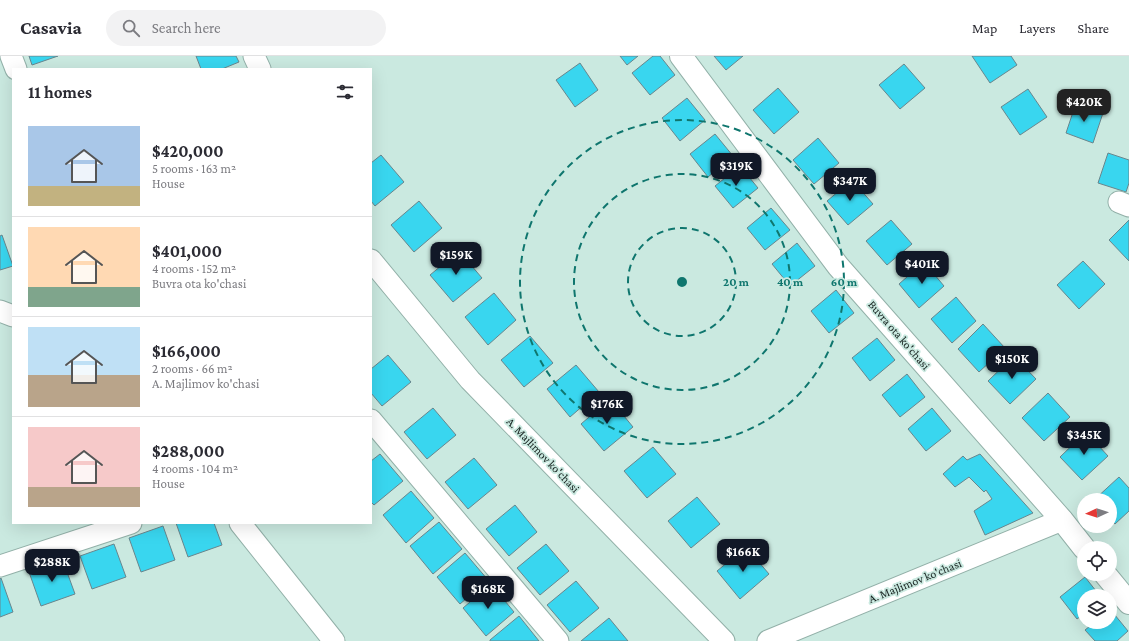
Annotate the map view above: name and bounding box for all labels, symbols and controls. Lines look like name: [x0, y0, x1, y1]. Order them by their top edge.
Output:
search box: [106, 10, 386, 46]
text: Casavia: [20, 17, 82, 38]
icon: search: [120, 17, 142, 39]
text: Search here: [152, 20, 221, 36]
text: Map: [972, 20, 997, 36]
text: Layers: [1019, 20, 1056, 36]
text: Share: [1078, 20, 1109, 36]
icon: filters: [334, 81, 356, 103]
text: 11 homes: [28, 83, 92, 102]
pin: $420K: [1056, 89, 1112, 123]
text: $420K: [1066, 94, 1102, 109]
icon: home: [60, 142, 108, 190]
text: $420,000: [152, 142, 224, 161]
pin: $319K: [708, 153, 764, 187]
text: $319K: [719, 158, 753, 173]
text: 5 rooms · 163 m²: [152, 161, 236, 176]
pin: $347K: [822, 168, 878, 202]
text: $347K: [833, 173, 867, 188]
text: House: [152, 176, 185, 191]
text: $401,000: [152, 242, 222, 261]
pin: $159K: [428, 242, 484, 276]
icon: home: [60, 243, 108, 291]
text: $159K: [439, 247, 473, 262]
pin: $401K: [894, 251, 950, 285]
text: $401K: [905, 256, 939, 271]
text: 4 rooms · 152 m²: [152, 261, 236, 276]
centre of rings: [675, 275, 689, 289]
text: 20 m: [723, 275, 750, 289]
text: 40 m: [777, 275, 804, 289]
text: 60 m: [831, 275, 858, 289]
text: Buvra ota ko'chasi: [152, 276, 246, 291]
street label: Buvra ota ko'chasi: [865, 298, 933, 372]
text: $166,000: [152, 342, 221, 361]
icon: home: [60, 343, 108, 391]
pin: $150K: [984, 346, 1040, 380]
text: $150K: [995, 351, 1029, 366]
text: 2 rooms · 66 m²: [152, 361, 233, 376]
text: A. Majlimov ko'chasi: [152, 376, 259, 391]
pin: $176K: [579, 391, 635, 425]
text: $176K: [591, 396, 623, 411]
street label: A. Majlimov ko'chasi: [504, 415, 582, 495]
pin: $345K: [1056, 422, 1112, 456]
text: $345K: [1067, 427, 1101, 442]
text: $288,000: [152, 442, 224, 461]
icon: home: [60, 443, 108, 491]
text: 4 rooms · 104 m²: [152, 461, 238, 476]
text: House: [152, 476, 185, 491]
north arrow: [1077, 493, 1117, 533]
map controls: [1077, 493, 1117, 629]
pin: $166K: [715, 539, 771, 573]
button: locate: [1077, 541, 1117, 581]
text: $166K: [726, 544, 760, 559]
pin: $288K: [24, 549, 80, 583]
text: $288K: [34, 554, 70, 569]
street label: A. Majlimov ko'chasi: [866, 556, 964, 606]
pin: $168K: [460, 576, 516, 610]
text: $168K: [471, 581, 505, 596]
button: layers: [1077, 589, 1117, 629]

